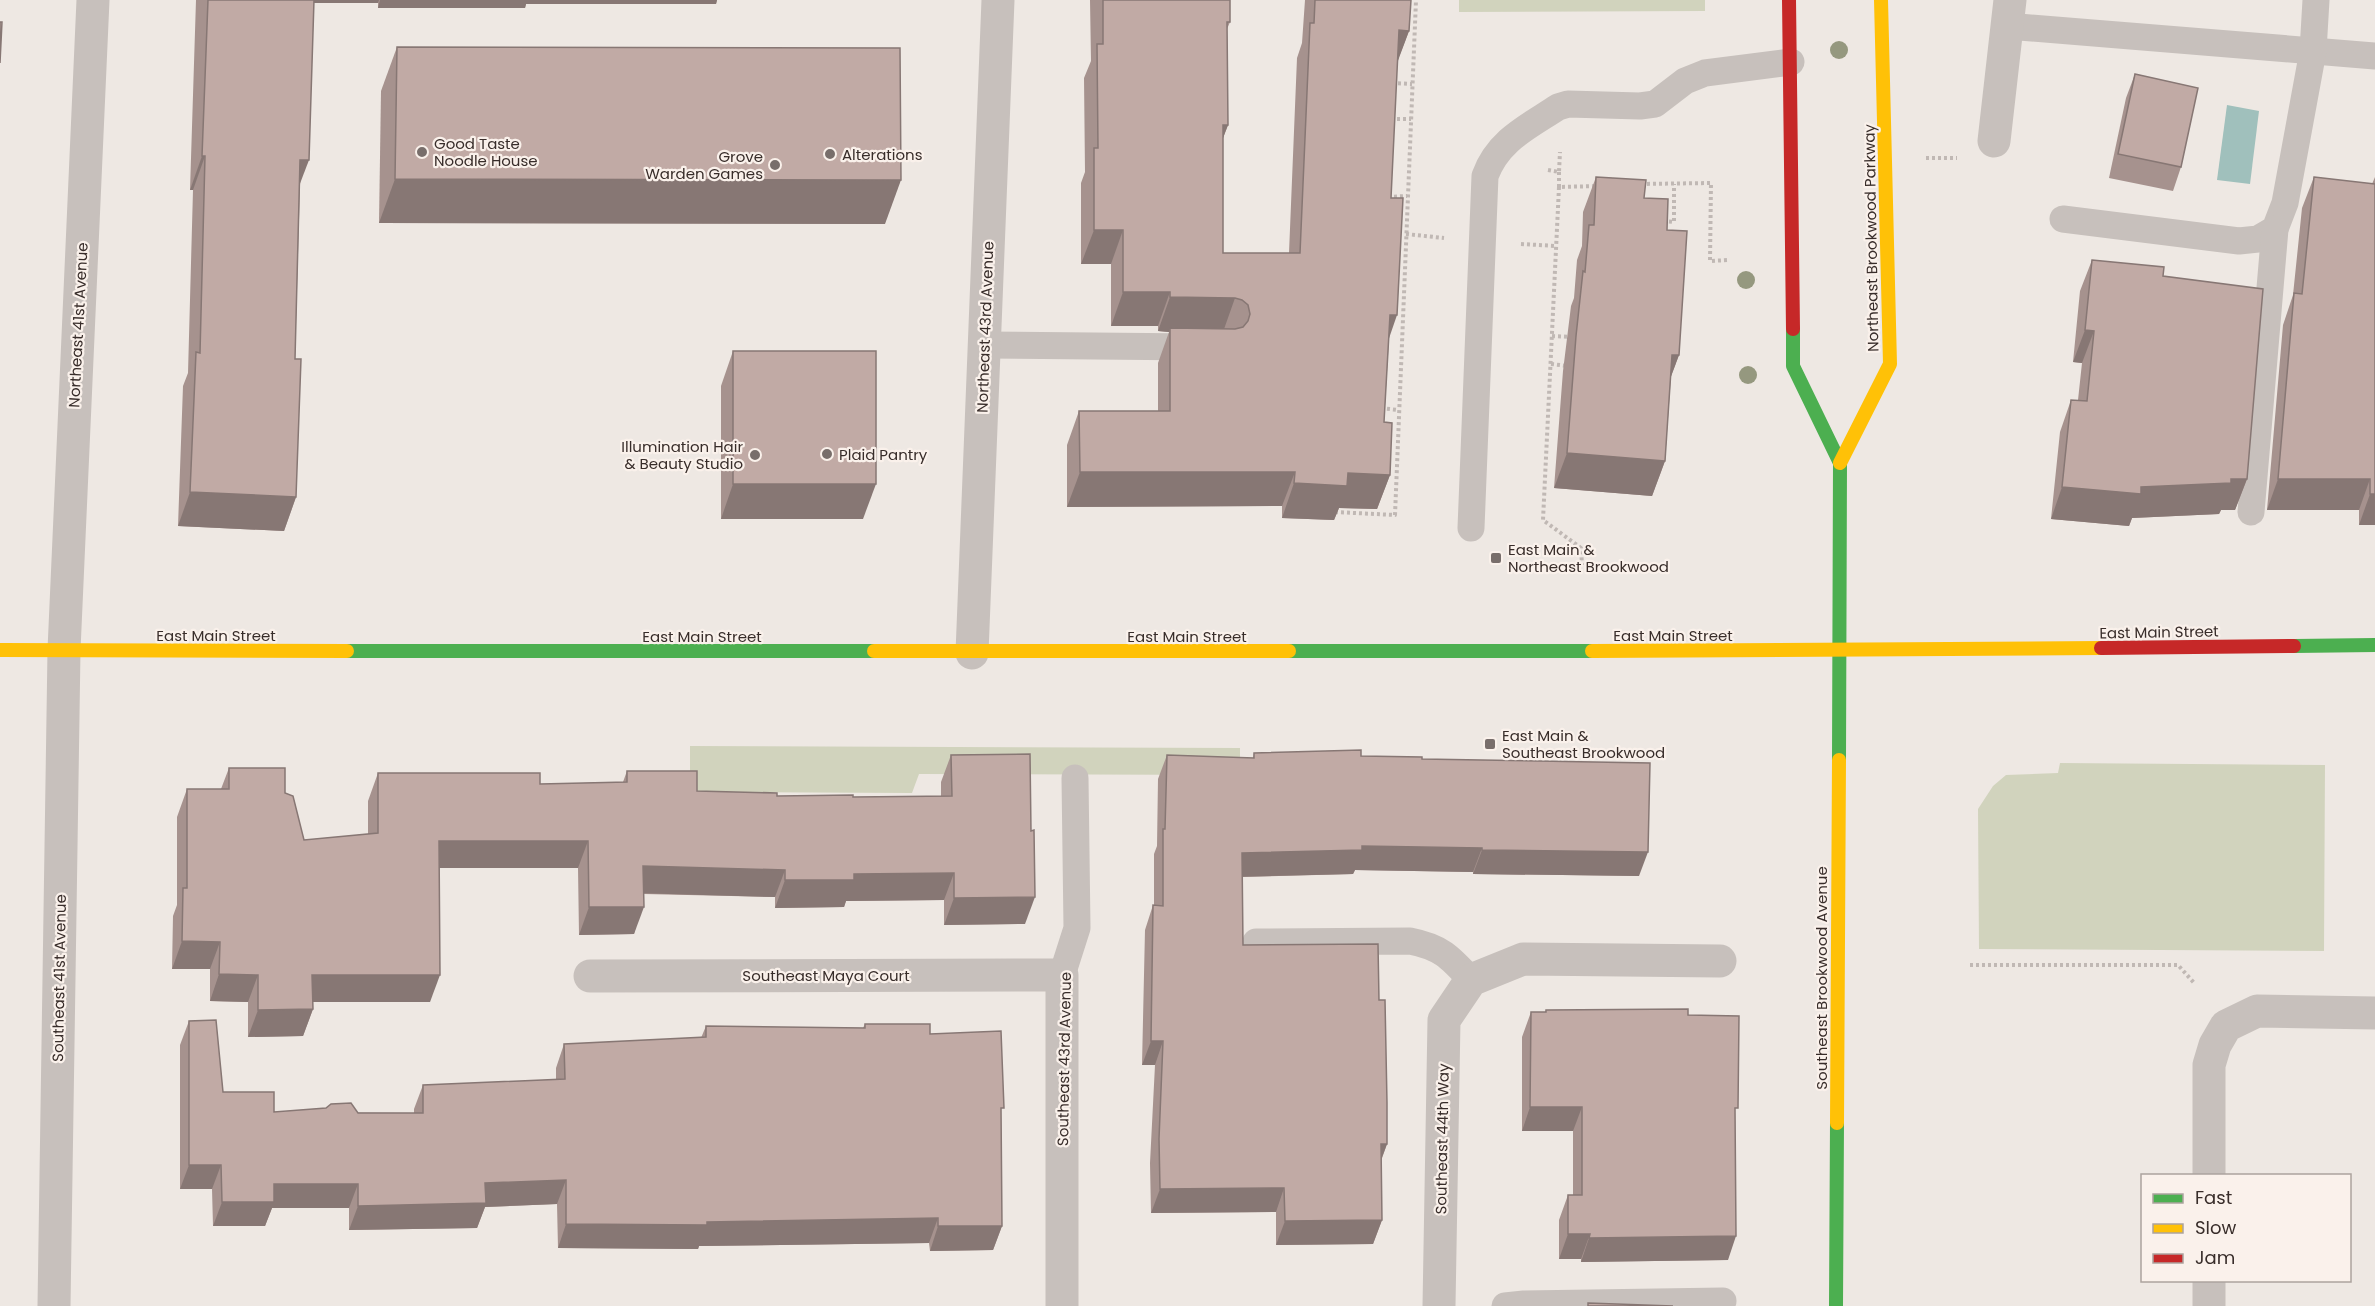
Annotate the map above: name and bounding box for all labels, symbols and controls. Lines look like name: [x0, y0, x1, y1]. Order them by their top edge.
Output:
street label: Northeast Brookwood Parkway: [1859, 123, 1883, 352]
place label: Good Taste Noodle House: [434, 133, 538, 171]
place label: Alterations: [842, 144, 923, 165]
marker: Good Taste Noodle House: [415, 145, 429, 159]
place label: Grove Warden Games: [645, 146, 763, 184]
marker: Alterations: [823, 147, 837, 161]
marker: Grove Warden Games: [768, 158, 782, 172]
street label: Northeast 43rd Avenue: [972, 241, 998, 413]
street label: Northeast 41st Avenue: [63, 242, 93, 408]
place label: Illumination Hair & Beauty Studio: [621, 436, 743, 474]
place label: Plaid Pantry: [839, 444, 928, 465]
marker: Plaid Pantry: [820, 447, 834, 461]
marker: Illumination Hair & Beauty Studio: [748, 448, 762, 462]
place label: East Main & Northeast Brookwood: [1508, 539, 1669, 577]
marker: East Main & Northeast Brookwood: [1489, 551, 1503, 565]
street label: East Main Street: [2099, 620, 2219, 644]
street label: East Main Street: [156, 625, 276, 646]
street label: East Main Street: [1613, 625, 1733, 646]
street label: East Main Street: [642, 626, 762, 647]
street label: East Main Street: [1127, 626, 1247, 647]
place label: East Main & Southeast Brookwood: [1502, 725, 1665, 763]
marker: East Main & Southeast Brookwood: [1483, 737, 1497, 751]
street label: Southeast Brookwood Avenue: [1811, 866, 1832, 1090]
street label: Southeast 41st Avenue: [47, 894, 71, 1062]
street label: Southeast Maya Court: [742, 965, 910, 986]
street label: Southeast 43rd Avenue: [1052, 972, 1076, 1146]
street label: Southeast 44th Way: [1430, 1063, 1454, 1215]
legend: [2141, 1174, 2351, 1282]
text: Fast: [2195, 1185, 2232, 1210]
text: Slow: [2195, 1215, 2237, 1240]
text: Jam: [2195, 1245, 2235, 1270]

